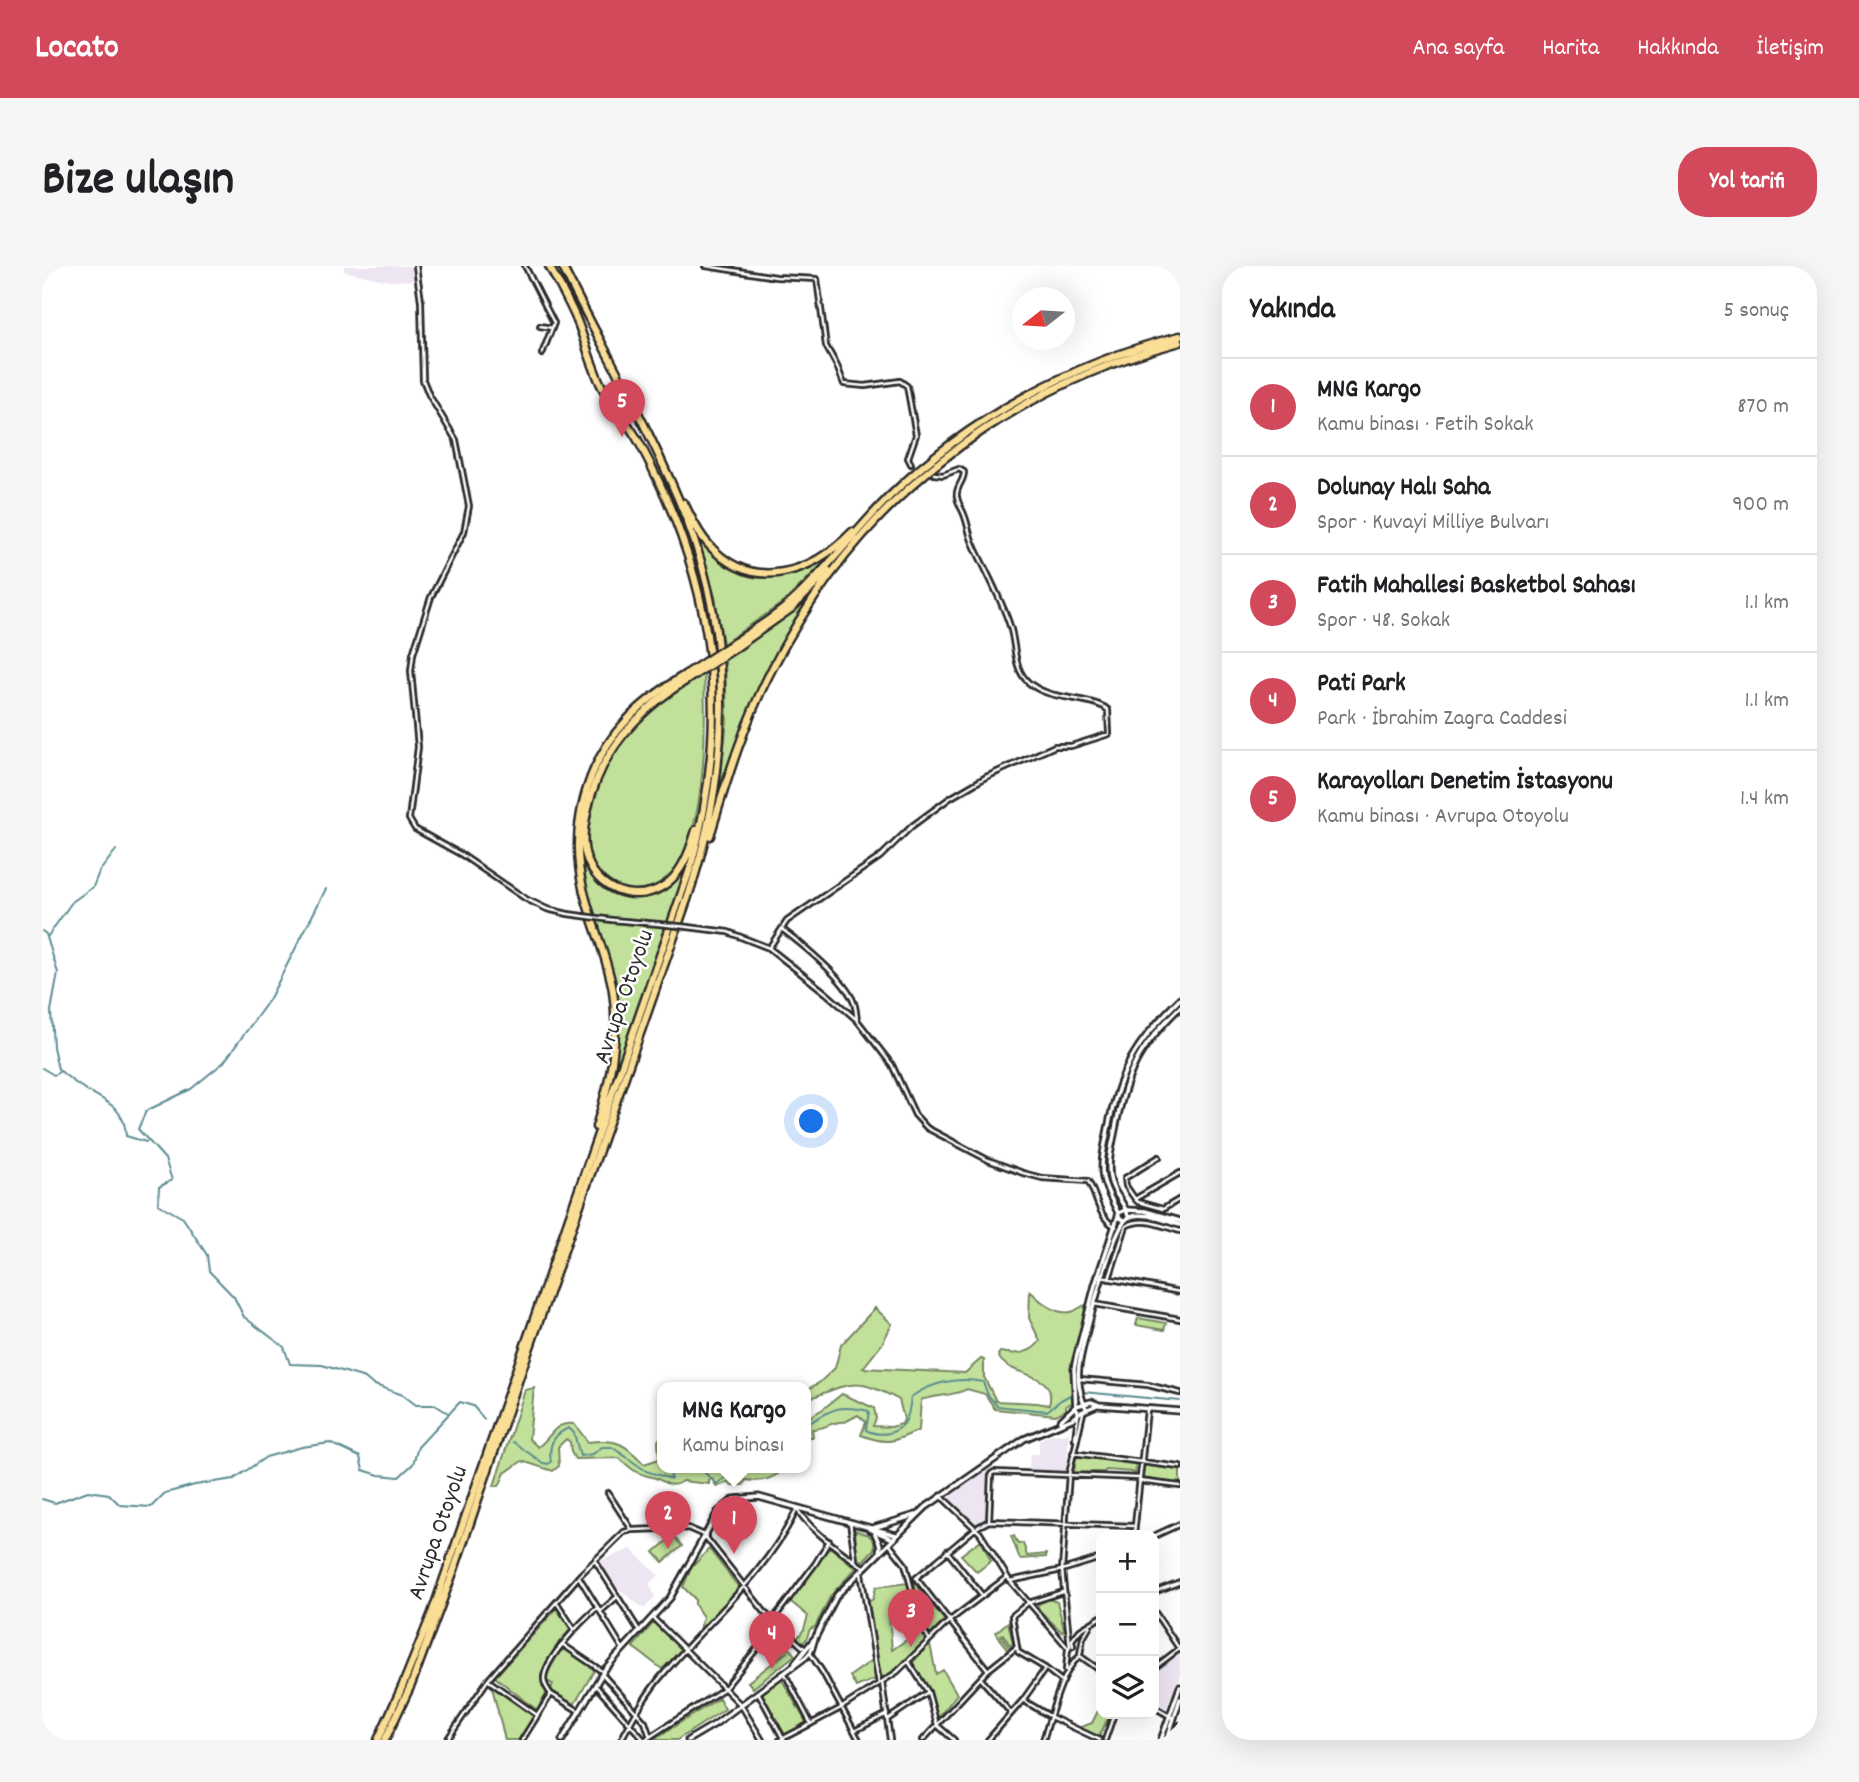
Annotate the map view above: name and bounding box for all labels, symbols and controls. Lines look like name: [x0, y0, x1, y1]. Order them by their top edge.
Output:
text: Locato: [35, 26, 119, 73]
text: Ana sayfa: [1413, 32, 1504, 66]
text: Harita: [1542, 32, 1599, 66]
text: Hakkında: [1637, 32, 1719, 66]
text: İletişim: [1757, 32, 1824, 66]
text: Bize ulaşın: [42, 147, 234, 217]
button: Yol tarifi: [1678, 147, 1817, 217]
north arrow: [1012, 287, 1075, 350]
text: Yakında: [1250, 290, 1335, 333]
text: 5 sonuç: [1723, 295, 1789, 328]
text: MNG Kargo: [1317, 372, 1421, 409]
pin: 5: [599, 379, 645, 437]
text: 1: [1270, 391, 1276, 424]
text: 870 m: [1737, 391, 1789, 424]
text: Kamu binası · Fetih Sokak: [1317, 409, 1534, 442]
text: Dolunay Halı Saha: [1317, 470, 1490, 507]
text: 2: [1268, 489, 1278, 522]
text: 900 m: [1732, 489, 1789, 522]
text: Spor · Kuvayi Milliye Bulvarı: [1317, 507, 1549, 540]
text: Fatih Mahallesi Basketbol Sahası: [1317, 568, 1636, 605]
text: 3: [1268, 587, 1278, 620]
text: 1.1 km: [1745, 587, 1789, 620]
text: Spor · 48. Sokak: [1317, 605, 1450, 638]
text: Pati Park: [1317, 666, 1406, 703]
text: 4: [1268, 685, 1278, 718]
text: 1.1 km: [1745, 685, 1789, 718]
text: Park · İbrahim Zagra Caddesi: [1317, 703, 1567, 736]
text: Karayolları Denetim İstasyonu: [1317, 764, 1613, 801]
text: 5: [1268, 783, 1278, 816]
text: 1.4 km: [1740, 783, 1789, 816]
text: Kamu binası · Avrupa Otoyolu: [1317, 801, 1569, 834]
street label: Avrupa Otoyolu: [586, 925, 664, 1069]
your location: [794, 1104, 828, 1138]
popup: [657, 1382, 811, 1473]
text: MNG Kargo: [682, 1393, 786, 1430]
text: Kamu binası: [682, 1430, 784, 1463]
street label: Avrupa Otoyolu: [400, 1461, 478, 1605]
pin: 2: [645, 1491, 691, 1549]
pin: 1: [711, 1496, 757, 1554]
map controls: [1096, 1530, 1159, 1719]
button: +: [1096, 1530, 1159, 1593]
pin: 3: [888, 1589, 934, 1647]
button: −: [1096, 1593, 1159, 1656]
pin: 4: [749, 1611, 795, 1669]
button: layers: [1096, 1656, 1159, 1719]

